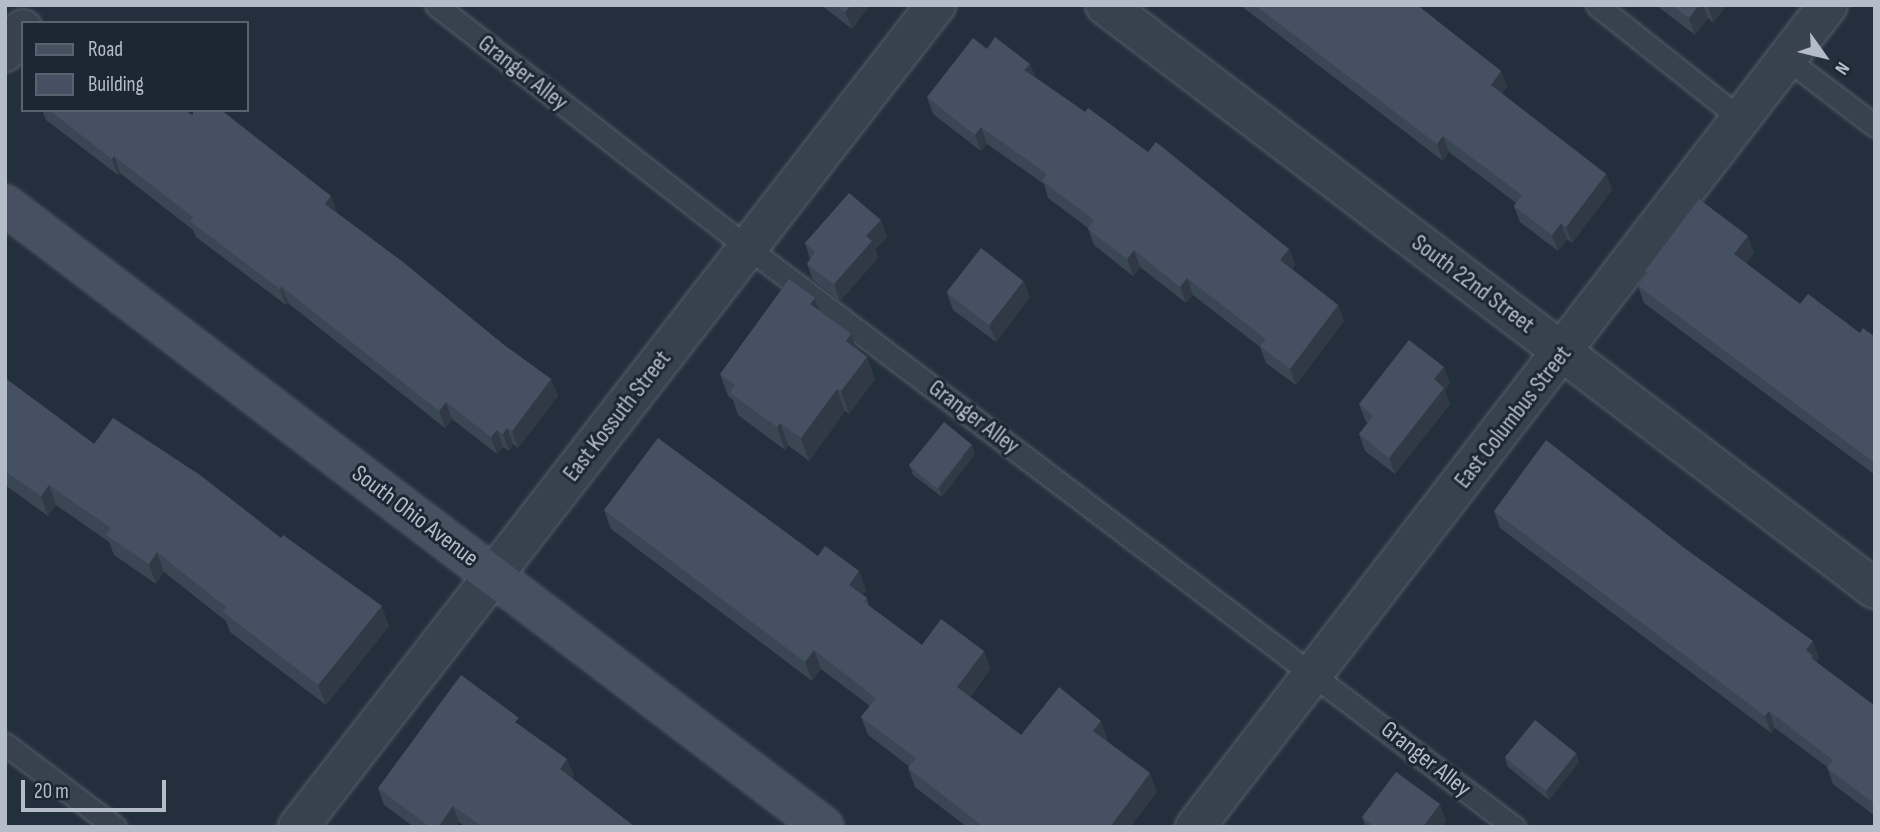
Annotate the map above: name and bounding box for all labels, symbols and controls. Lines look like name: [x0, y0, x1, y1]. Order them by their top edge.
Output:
legend: [21, 21, 248, 112]
north arrow: [1789, 21, 1859, 91]
street label: Granger Alley: [472, 29, 574, 117]
text: Road: [88, 37, 123, 62]
text: N: [1829, 57, 1854, 79]
text: Building: [88, 72, 144, 97]
street label: South 22nd Street: [1406, 229, 1540, 339]
street label: East Columbus Street: [1448, 340, 1578, 494]
street label: East Kossuth Street: [557, 345, 677, 487]
street label: Granger Alley: [923, 374, 1025, 460]
street label: South Ohio Avenue: [346, 459, 484, 573]
street label: Granger Alley: [1375, 715, 1477, 803]
scale bar: [24, 766, 170, 810]
text: 20 m: [34, 779, 69, 804]

